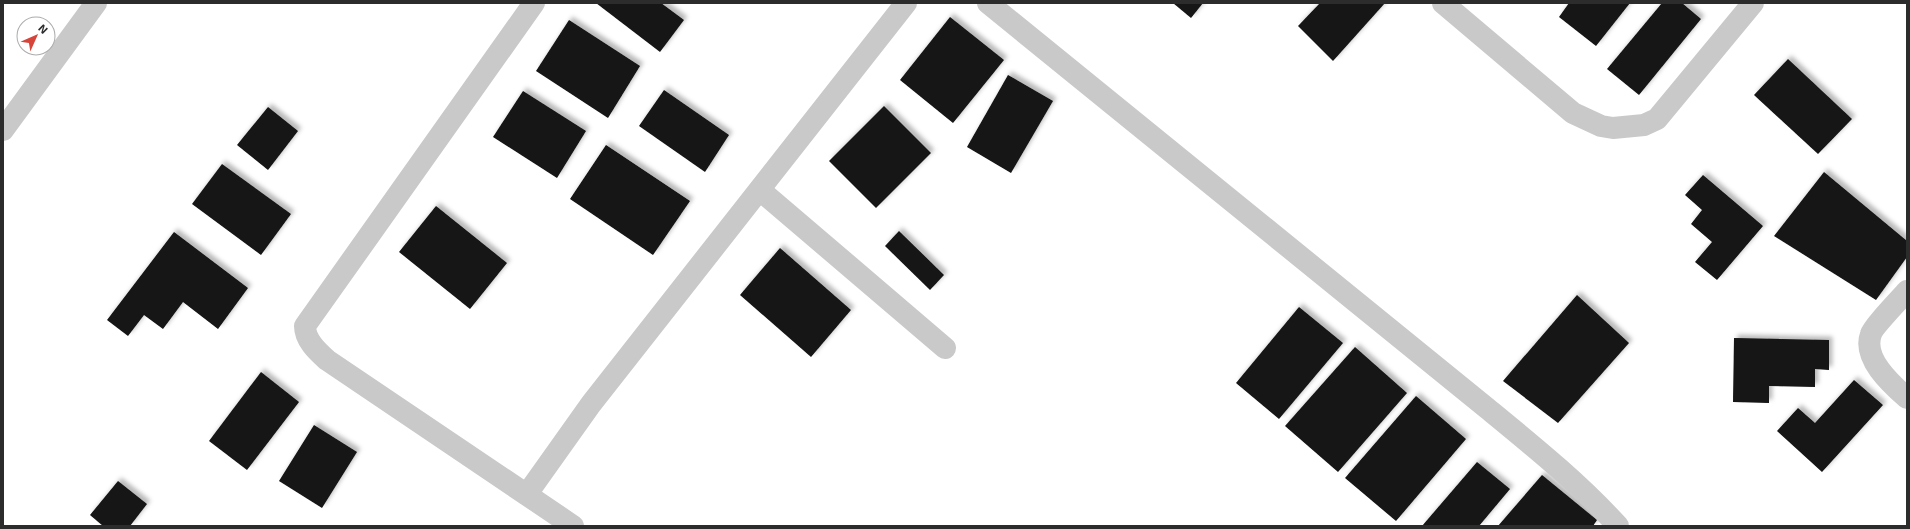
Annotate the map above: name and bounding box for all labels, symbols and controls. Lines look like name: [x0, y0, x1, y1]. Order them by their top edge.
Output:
north arrow: [16, 16, 56, 56]
text: N: [36, 21, 51, 36]

